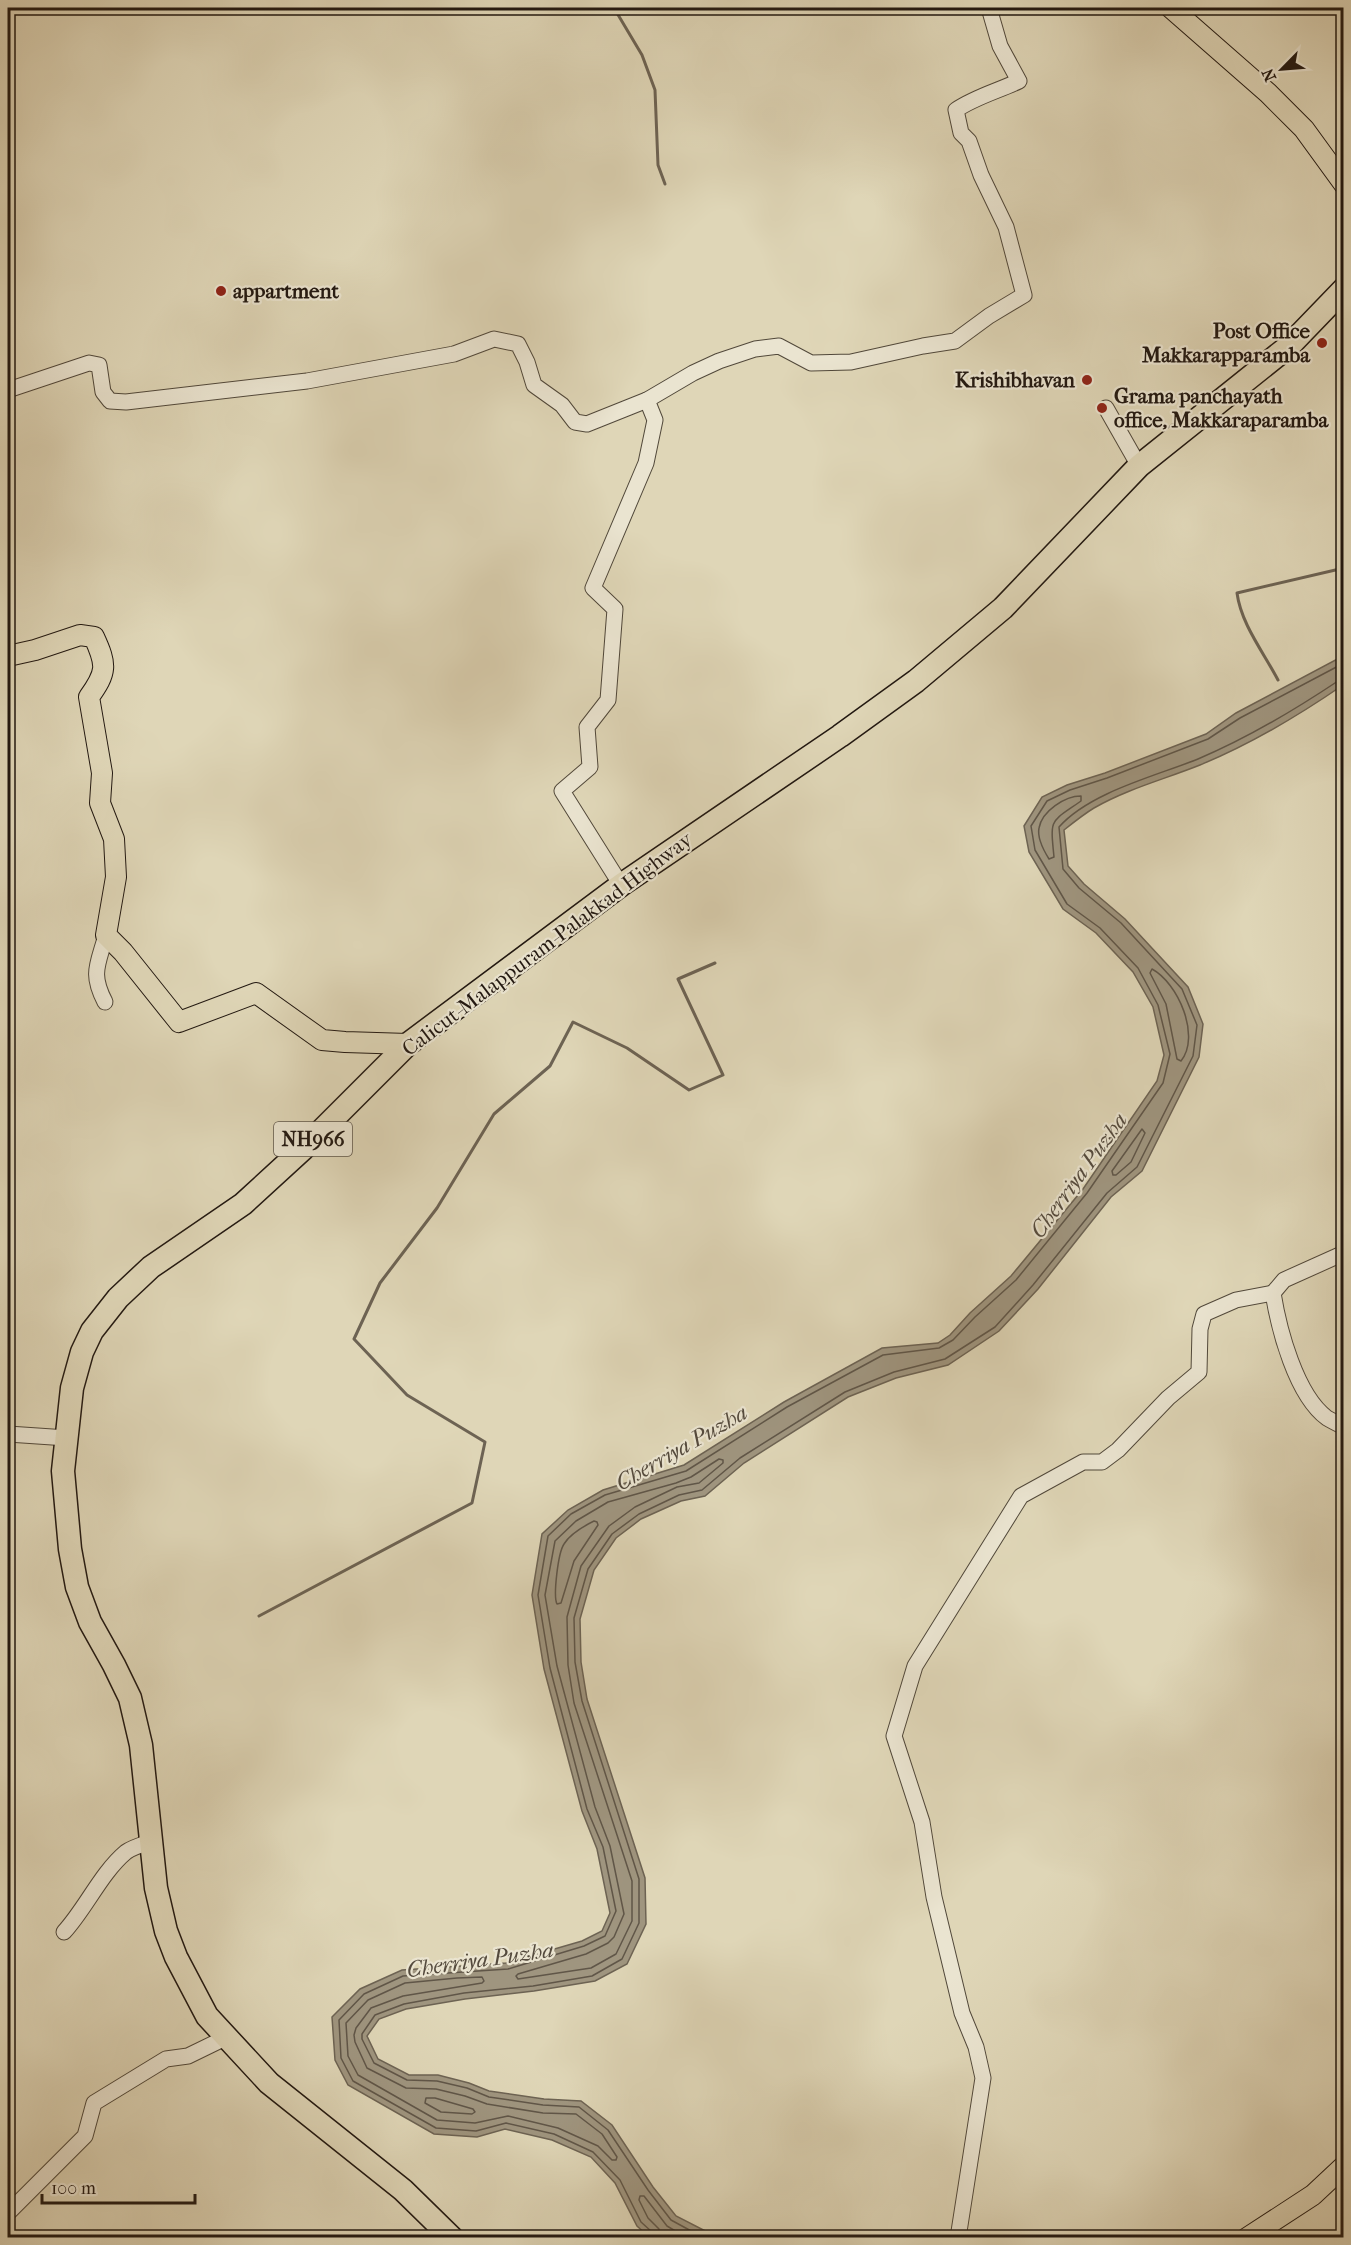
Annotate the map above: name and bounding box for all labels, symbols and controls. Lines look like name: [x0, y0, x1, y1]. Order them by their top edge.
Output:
north arrow: [1252, 39, 1312, 99]
text: N: [1257, 65, 1280, 85]
place label: appartment: [233, 279, 340, 303]
marker: appartment: [214, 284, 228, 298]
place label: Post Office Makkarapparamba: [1141, 319, 1311, 367]
marker: Post Office Makkarapparamba: [1315, 336, 1329, 350]
place label: Krishibhavan: [955, 368, 1076, 392]
marker: Krishibhavan: [1080, 373, 1094, 387]
place label: Grama panchayath office, Makkaraparamba: [1114, 384, 1329, 432]
marker: Grama panchayath office, Makkaraparamba: [1095, 401, 1109, 415]
street label: Calicut-Malappuram-Palakkad Highway: [397, 827, 697, 1061]
water label: Cherriya Puzha: [1025, 1108, 1133, 1243]
road number: NH966: [274, 1122, 352, 1156]
water label: Cherriya Puzha: [611, 1400, 752, 1496]
water label: Cherriya Puzha: [405, 1937, 555, 1983]
scale bar: [42, 2167, 195, 2205]
text: 100 m: [51, 2178, 96, 2199]

